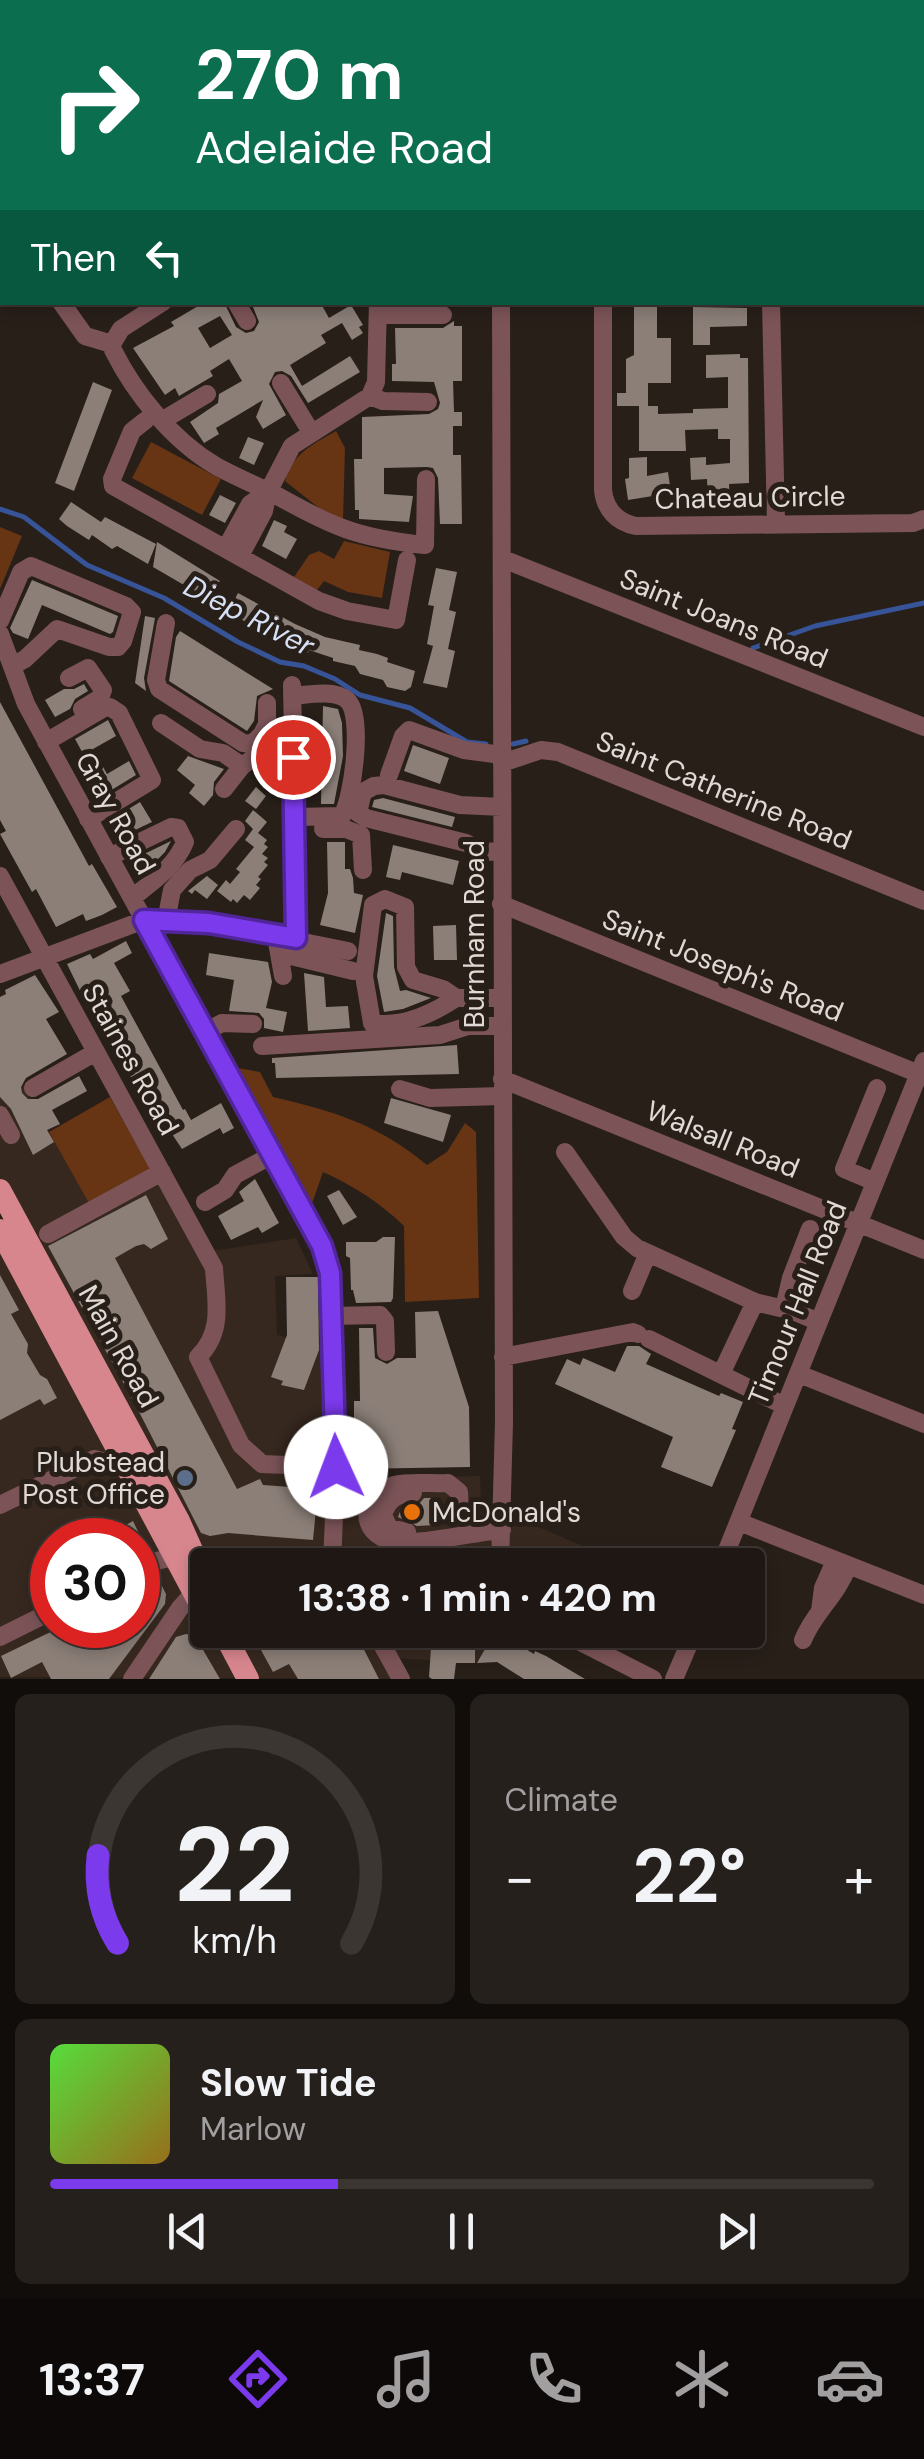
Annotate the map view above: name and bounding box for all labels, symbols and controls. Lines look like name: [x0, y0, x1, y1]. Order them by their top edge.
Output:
text: 270 m: [195, 30, 404, 121]
icon: right: [30, 40, 160, 170]
text: Adelaide Road: [195, 118, 493, 177]
icon: left: [137, 230, 192, 285]
text: Then: [30, 233, 117, 283]
street label: Chateau Circle: [654, 477, 846, 518]
street label: Saint Joans Road: [614, 560, 833, 677]
water label: Diep River: [177, 566, 322, 665]
pin: [251, 715, 336, 800]
street label: Saint Catherine Road: [591, 722, 857, 859]
icon: arrive: [266, 730, 321, 785]
street label: Gray Road: [67, 745, 164, 881]
street label: Burnham Road: [456, 840, 493, 1028]
street label: Saint Joseph's Road: [597, 900, 849, 1031]
street label: Staines Road: [74, 977, 187, 1142]
street label: Walsall Road: [641, 1092, 805, 1187]
street label: Timour Hall Road: [740, 1196, 855, 1411]
street label: Main Road: [70, 1279, 167, 1414]
position arrow: [284, 1415, 388, 1519]
place label: Plubstead Post Office: [22, 1444, 165, 1513]
marker: Plubstead Post Office: [174, 1467, 196, 1489]
place label: McDonald's: [432, 1494, 581, 1531]
marker: McDonald's: [401, 1501, 423, 1523]
speed limit sign: 30: [30, 1518, 160, 1648]
text: 13:38 · 1 min · 420 m: [298, 1573, 657, 1623]
text: Climate: [505, 1779, 618, 1821]
text: 22: [175, 1798, 295, 1933]
text: 22°: [632, 1828, 746, 1925]
text: −: [505, 1842, 535, 1914]
text: +: [844, 1842, 874, 1914]
text: km/h: [193, 1918, 277, 1964]
text: Slow Tide: [200, 2058, 377, 2108]
text: Marlow: [200, 2108, 306, 2150]
icon: previous: [160, 2204, 215, 2259]
icon: pause: [434, 2204, 489, 2259]
icon: next: [709, 2204, 764, 2259]
icon: directions: [223, 2344, 293, 2414]
icon: music: [371, 2344, 441, 2414]
icon: phone: [519, 2344, 589, 2414]
icon: climate: [667, 2344, 737, 2414]
icon: car: [815, 2344, 885, 2414]
text: 13:37: [39, 2350, 145, 2409]

